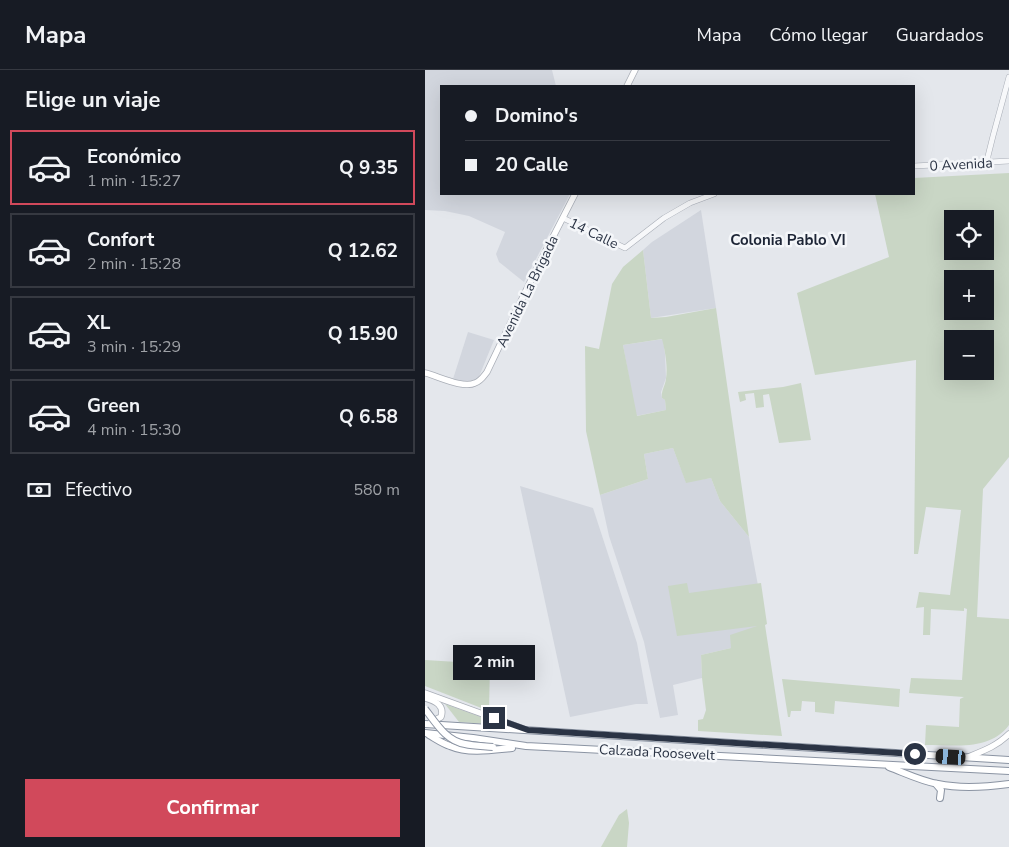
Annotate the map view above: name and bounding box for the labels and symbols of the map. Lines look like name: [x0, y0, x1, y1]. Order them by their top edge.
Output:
street label: 0 Avenida: [929, 153, 993, 176]
street label: 14 Calle: [566, 213, 622, 254]
district label: Colonia Pablo VI: [730, 230, 846, 250]
street label: Avenida La Brigada: [492, 232, 563, 350]
callout: 2 min: [453, 646, 535, 680]
route end: [483, 707, 505, 729]
street label: Calzada Roosevelt: [598, 740, 716, 765]
route start: [904, 743, 926, 765]
car: [935, 748, 966, 766]

